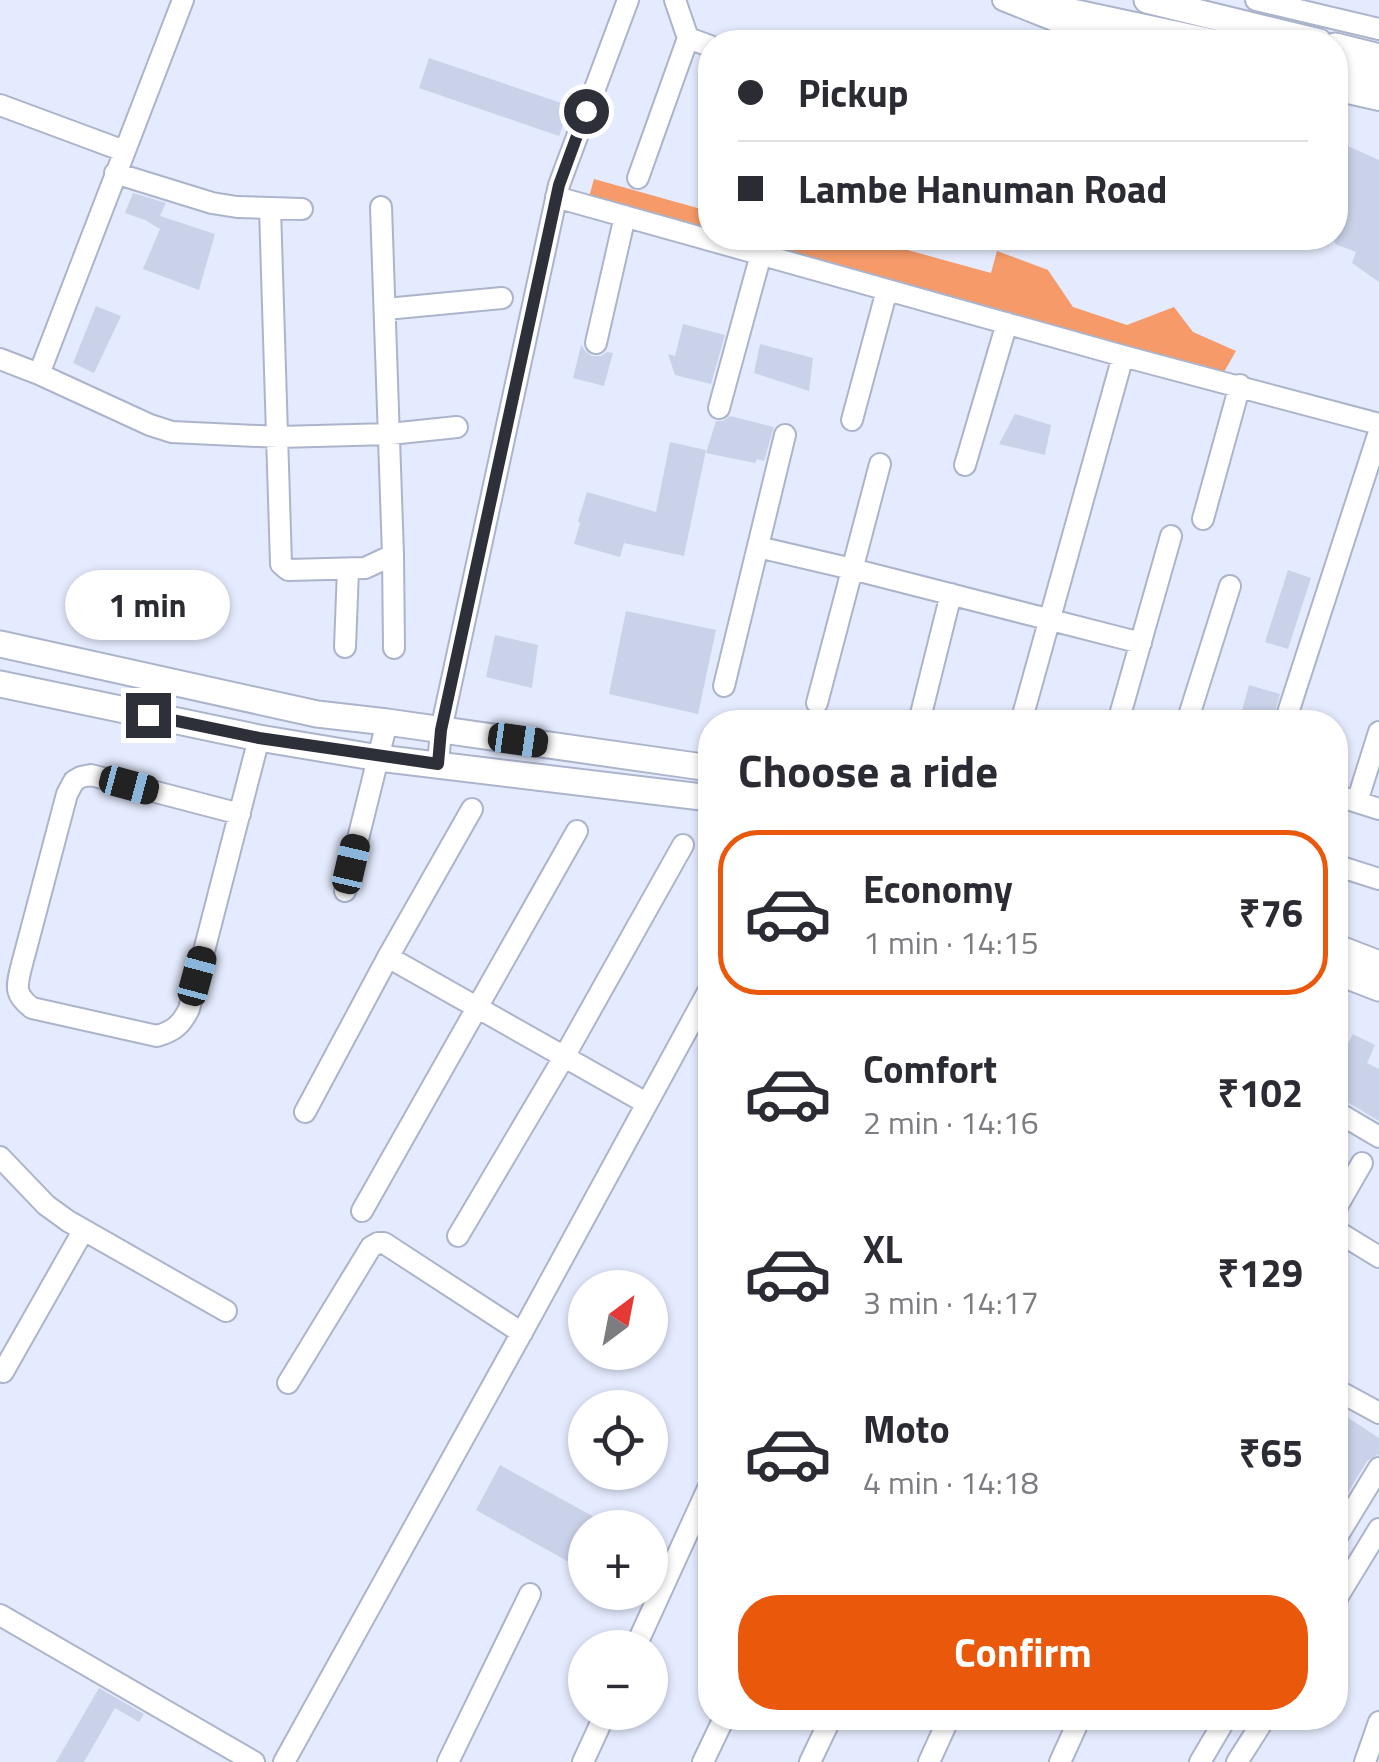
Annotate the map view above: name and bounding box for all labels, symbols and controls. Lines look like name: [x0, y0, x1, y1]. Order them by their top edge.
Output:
text: Pickup: [798, 64, 908, 122]
route start: [564, 89, 609, 134]
text: Lambe Hanuman Road: [798, 160, 1167, 218]
callout: 1 min: [66, 570, 230, 640]
text: 1 min: [109, 581, 186, 629]
route end: [126, 693, 171, 738]
car: [486, 721, 550, 759]
text: Choose a ride: [738, 736, 998, 804]
car: [96, 763, 162, 807]
car: [330, 831, 372, 897]
text: Economy: [863, 860, 1013, 918]
icon: car: [743, 868, 833, 958]
text: ₹76: [1239, 884, 1303, 942]
text: 1 min · 14:15: [863, 918, 1039, 966]
car: [175, 943, 219, 1009]
text: Comfort: [863, 1040, 997, 1098]
icon: car: [743, 1048, 833, 1138]
text: ₹102: [1217, 1064, 1303, 1122]
text: 2 min · 14:16: [863, 1098, 1039, 1146]
text: XL: [863, 1220, 903, 1278]
icon: car: [743, 1228, 833, 1318]
text: ₹129: [1217, 1244, 1303, 1302]
north arrow: [568, 1270, 668, 1370]
map controls: [568, 1270, 668, 1730]
text: 3 min · 14:17: [863, 1278, 1039, 1326]
button: locate: [568, 1390, 668, 1490]
text: Moto: [863, 1400, 950, 1458]
icon: car: [743, 1408, 833, 1498]
text: ₹65: [1239, 1424, 1303, 1482]
text: 4 min · 14:18: [863, 1458, 1039, 1506]
button: +: [568, 1510, 668, 1610]
button: Confirm: [738, 1595, 1308, 1710]
button: −: [568, 1630, 668, 1730]

